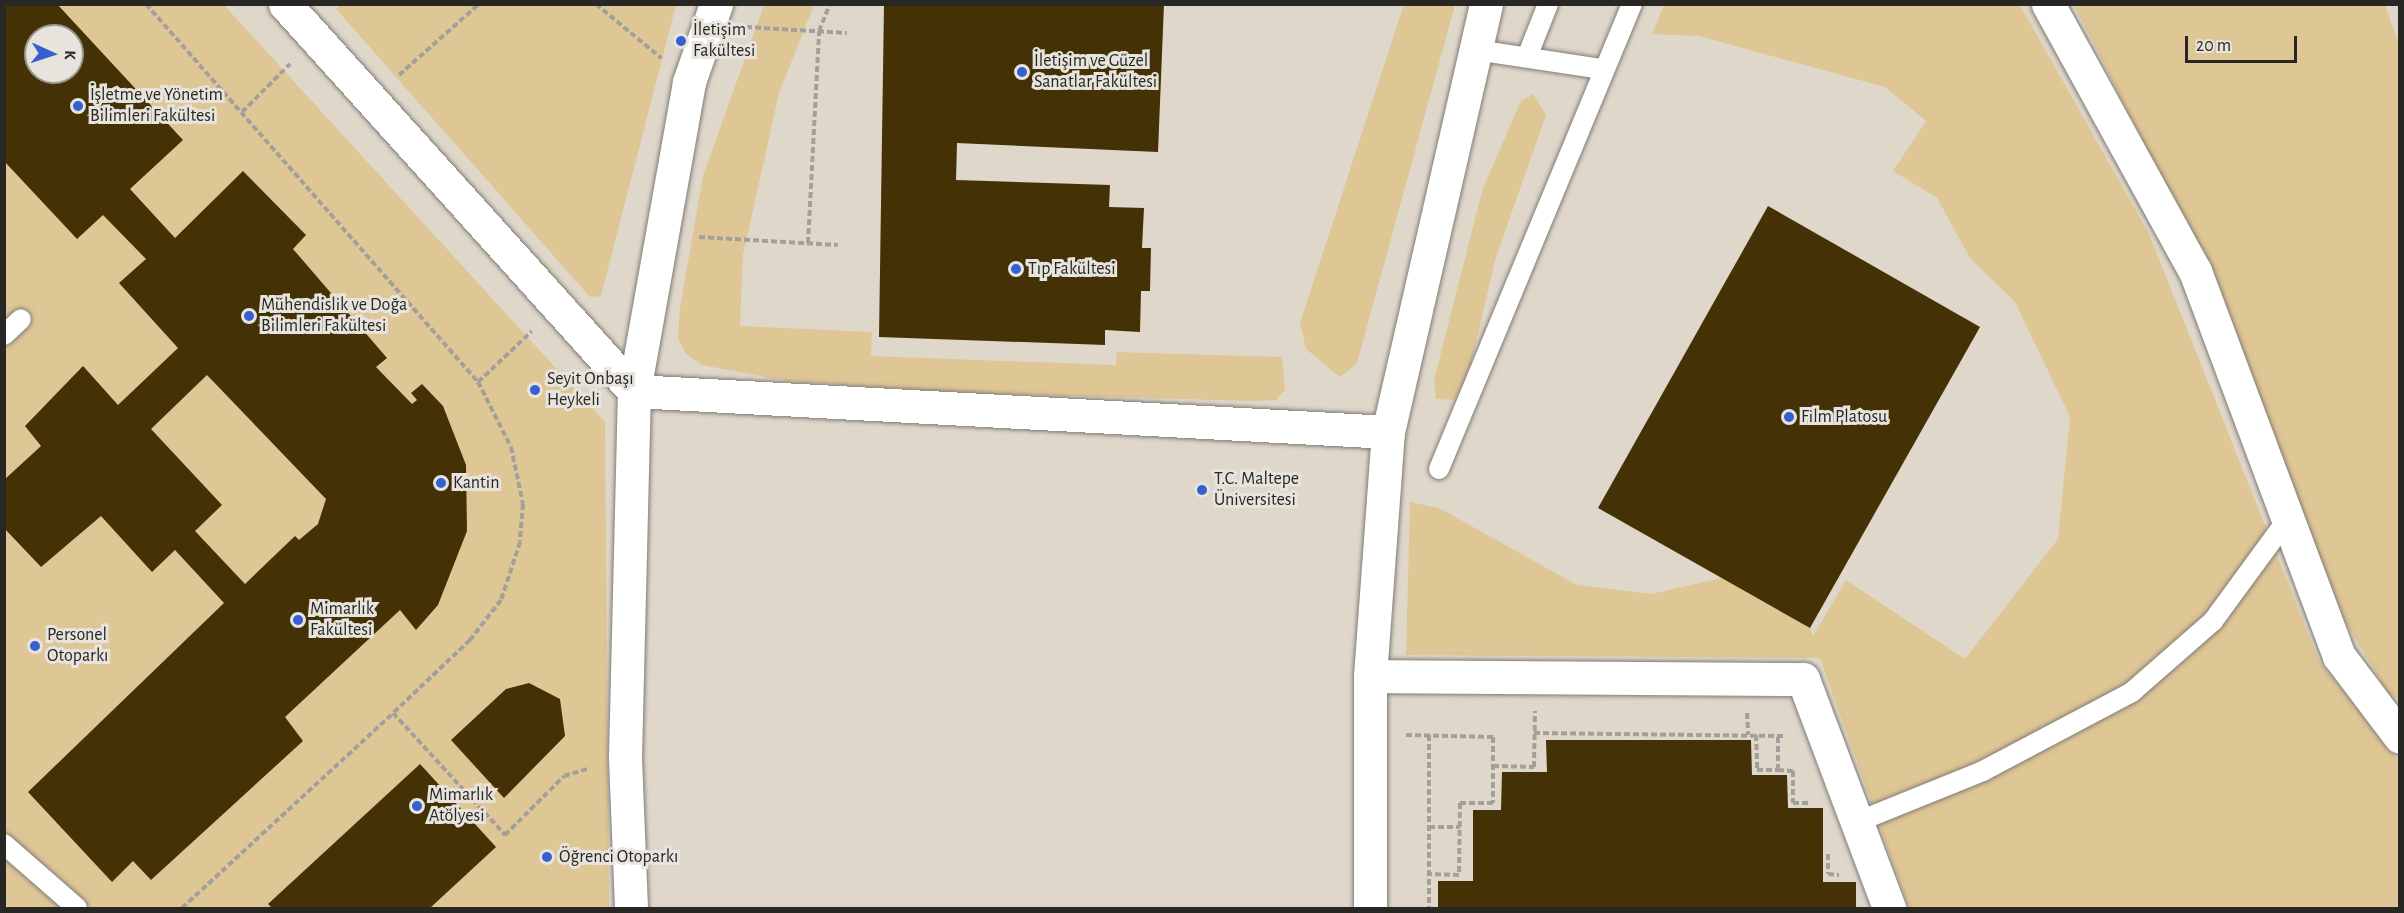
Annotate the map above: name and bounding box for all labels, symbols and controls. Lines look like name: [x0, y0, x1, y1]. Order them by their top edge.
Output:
place label: İletişim Fakültesi: [693, 20, 755, 63]
north arrow: [24, 24, 84, 84]
scale bar: [2188, 24, 2300, 62]
marker: İletişim Fakültesi: [674, 34, 688, 48]
text: 20 m: [2196, 37, 2231, 55]
text: K: [62, 50, 78, 60]
place label: İletişim ve Güzel Sanatlar Fakültesi: [1034, 51, 1157, 94]
marker: İletişim ve Güzel Sanatlar Fakültesi: [1015, 65, 1029, 79]
place label: İşletme ve Yönetim Bilimleri Fakültesi: [90, 85, 223, 128]
marker: İşletme ve Yönetim Bilimleri Fakültesi: [71, 99, 85, 113]
place label: Tıp Fakültesi: [1028, 258, 1116, 280]
marker: Tıp Fakültesi: [1009, 262, 1023, 276]
place label: Mühendislik ve Doğa Bilimleri Fakültesi: [261, 295, 407, 338]
marker: Mühendislik ve Doğa Bilimleri Fakültesi: [242, 309, 256, 323]
place label: Seyit Onbaşı Heykeli: [547, 369, 633, 412]
marker: Seyit Onbaşı Heykeli: [528, 383, 542, 397]
place label: Film Platosu: [1801, 406, 1887, 428]
marker: Film Platosu: [1782, 410, 1796, 424]
place label: T.C. Maltepe Üniversitesi: [1214, 469, 1299, 512]
place label: Kantin: [453, 472, 499, 494]
marker: Kantin: [434, 476, 448, 490]
marker: T.C. Maltepe Üniversitesi: [1195, 483, 1209, 497]
place label: Mimarlık Fakültesi: [310, 599, 374, 642]
marker: Mimarlık Fakültesi: [291, 613, 305, 627]
place label: Personel Otoparkı: [47, 625, 108, 668]
marker: Personel Otoparkı: [28, 639, 42, 653]
place label: Mimarlık Atölyesi: [429, 785, 493, 828]
marker: Mimarlık Atölyesi: [410, 799, 424, 813]
place label: Öğrenci Otoparkı: [559, 846, 678, 868]
marker: Öğrenci Otoparkı: [540, 850, 554, 864]

